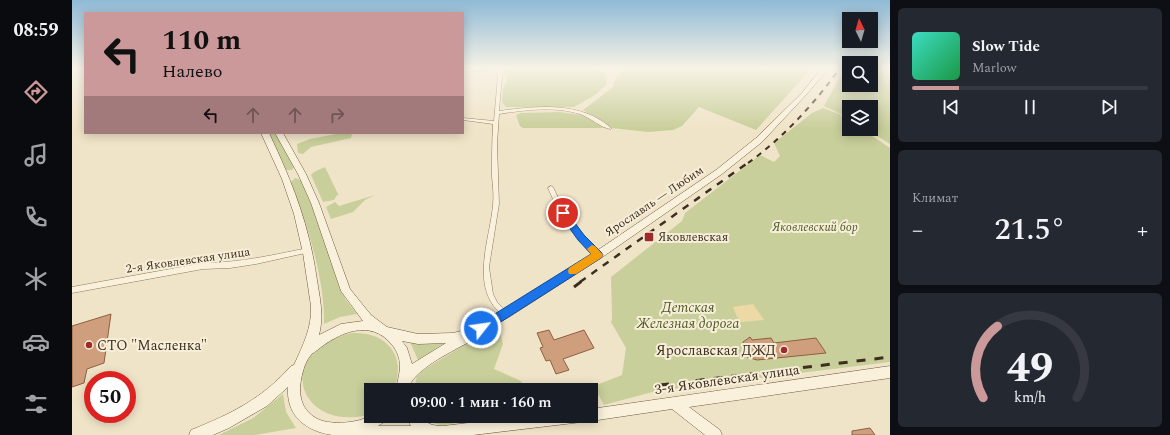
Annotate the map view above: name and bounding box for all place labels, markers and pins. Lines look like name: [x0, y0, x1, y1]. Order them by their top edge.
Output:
pin: [546, 196, 580, 230]
place label: Яковлевская: [658, 228, 728, 247]
marker: Яковлевская: [643, 231, 655, 243]
place label: СТО "Масленка": [97, 335, 207, 356]
marker: СТО "Масленка": [84, 340, 94, 350]
place label: Ярославская ДЖД: [656, 340, 776, 361]
marker: Ярославская ДЖД: [779, 345, 789, 355]

